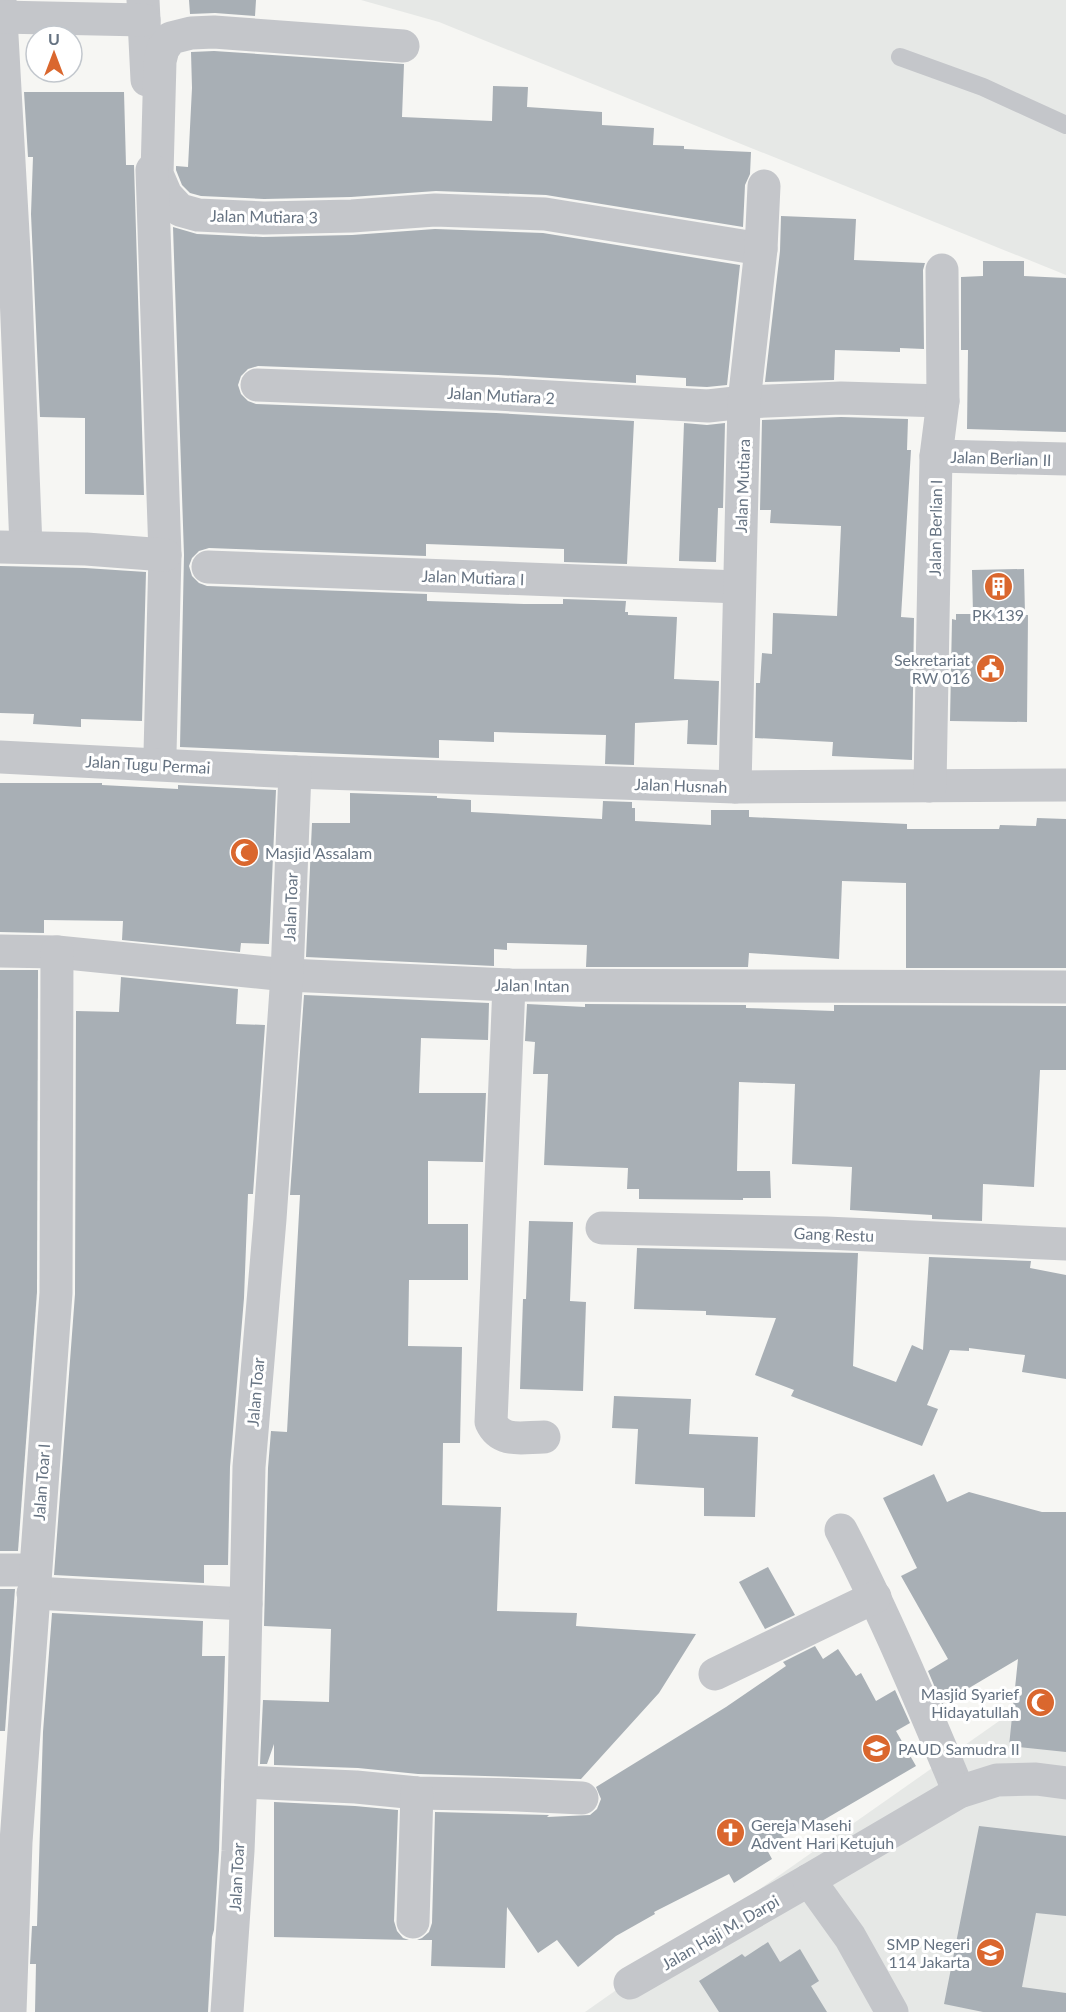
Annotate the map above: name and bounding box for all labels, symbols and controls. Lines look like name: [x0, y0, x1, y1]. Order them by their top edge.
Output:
north arrow: [24, 24, 84, 84]
text: U: [48, 29, 60, 48]
street label: Jalan Mutiara 3: [210, 206, 318, 226]
street label: Jalan Mutiara 2: [447, 383, 555, 407]
street label: Jalan Mutiara: [731, 439, 753, 533]
street label: Jalan Berlian II: [950, 447, 1052, 469]
street label: Jalan Berlian I: [925, 479, 945, 577]
street label: Jalan Mutiara I: [421, 566, 525, 588]
building icon: PK 139: [982, 570, 1014, 602]
place label: PK 139: [972, 605, 1024, 624]
place label: Sekretariat RW 016: [894, 650, 970, 687]
public building icon: Sekretariat RW 016: [975, 652, 1007, 684]
street label: Jalan Tugu Permai: [85, 751, 211, 777]
street label: Jalan Husnah: [634, 774, 728, 796]
mosque icon: Masjid Assalam: [228, 836, 260, 868]
place label: Masjid Assalam: [265, 843, 372, 862]
street label: Jalan Toar: [279, 872, 301, 942]
street label: Jalan Intan: [494, 975, 570, 995]
street label: Gang Restu: [793, 1223, 875, 1245]
street label: Jalan Toar: [243, 1357, 267, 1427]
street label: Jalan Toar I: [29, 1443, 53, 1521]
place label: Masjid Syarief Hidayatullah: [921, 1684, 1019, 1721]
mosque icon: Masjid Syarief Hidayatullah: [1024, 1686, 1056, 1718]
school or university icon: PAUD Samudra II: [861, 1732, 893, 1764]
place label: PAUD Samudra II: [898, 1739, 1020, 1758]
place label: Gereja Masehi Advent Hari Ketujuh: [751, 1815, 894, 1852]
church icon: Gereja Masehi Advent Hari Ketujuh: [714, 1817, 746, 1849]
street label: Jalan Toar: [225, 1842, 247, 1912]
street label: Jalan Haji M. Darpi: [658, 1891, 782, 1973]
place label: SMP Negeri 114 Jakarta: [886, 1934, 970, 1971]
school or university icon: SMP Negeri 114 Jakarta: [975, 1936, 1007, 1968]

